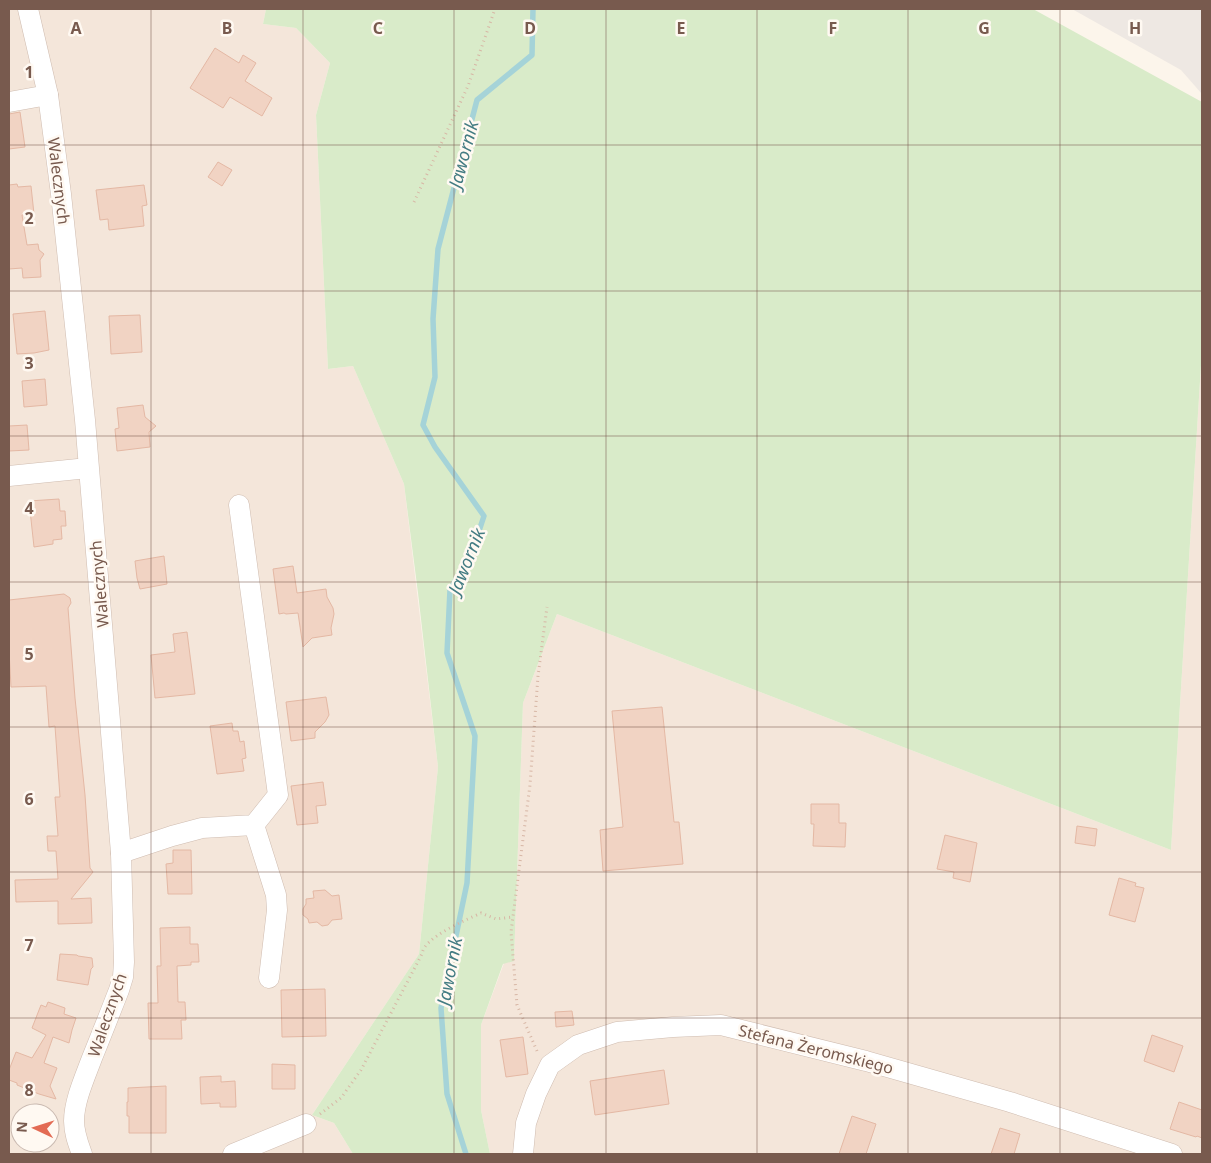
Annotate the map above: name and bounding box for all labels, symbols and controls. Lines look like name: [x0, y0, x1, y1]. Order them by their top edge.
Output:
text: A: [70, 17, 82, 39]
text: B: [222, 17, 232, 39]
text: C: [373, 17, 383, 39]
text: D: [524, 17, 536, 39]
text: E: [677, 17, 686, 39]
text: F: [829, 17, 837, 39]
text: G: [978, 17, 990, 39]
text: H: [1129, 17, 1141, 39]
text: 1: [24, 61, 34, 83]
water label: Jawornik: [442, 116, 484, 194]
street label: Walecznych: [43, 136, 75, 226]
text: 2: [24, 207, 34, 229]
text: 3: [24, 352, 34, 374]
text: 4: [24, 497, 34, 519]
water label: Jawornik: [441, 523, 491, 600]
street label: Walecznych: [84, 539, 114, 629]
text: 5: [24, 643, 34, 665]
text: 6: [24, 788, 34, 810]
text: 7: [24, 934, 34, 956]
water label: Jawornik: [430, 934, 468, 1010]
street label: Walecznych: [82, 970, 132, 1060]
street label: Stefana Żeromskiego: [736, 1019, 896, 1079]
text: 8: [24, 1079, 34, 1101]
north arrow: [10, 1103, 60, 1153]
text: N: [12, 1121, 31, 1133]

